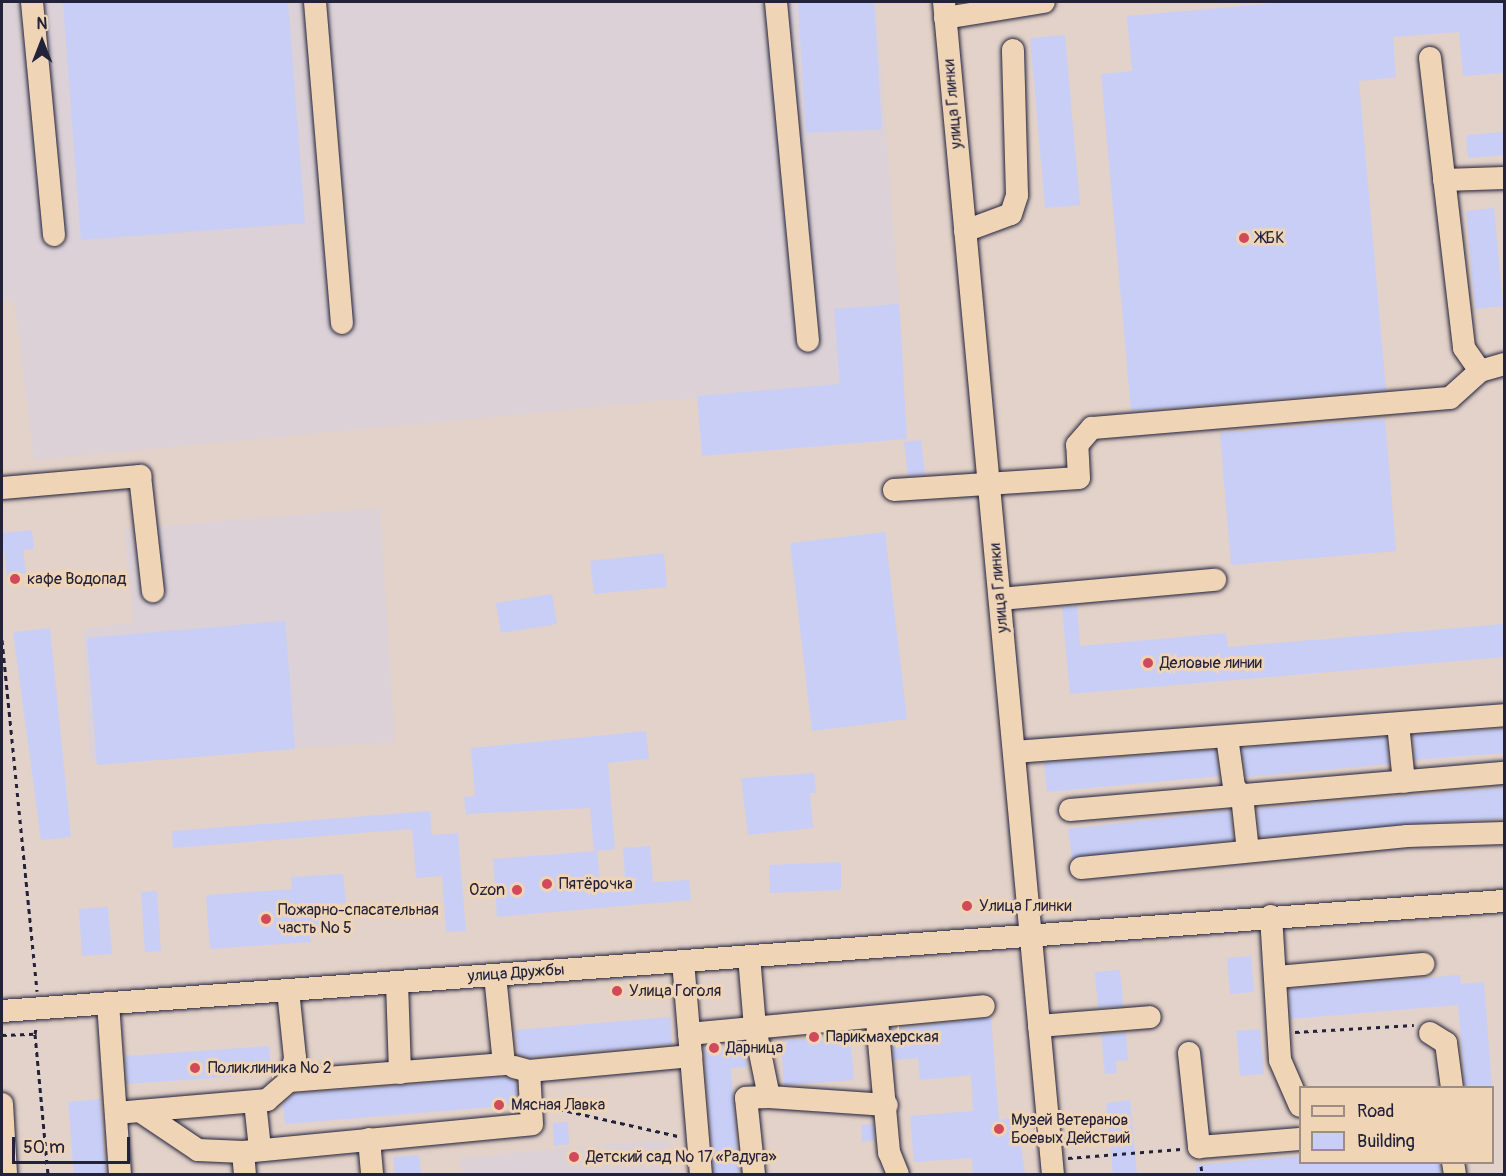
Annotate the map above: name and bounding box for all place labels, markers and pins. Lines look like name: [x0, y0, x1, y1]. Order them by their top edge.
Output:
place label: ЖБК: [1256, 228, 1284, 248]
marker: ЖБК: [1237, 231, 1251, 245]
place label: кафе Водопад: [27, 569, 126, 589]
marker: кафе Водопад: [8, 572, 22, 586]
place label: Деловые линии: [1160, 653, 1262, 673]
marker: Деловые линии: [1141, 656, 1155, 670]
place label: Пятёрочка: [559, 874, 633, 894]
marker: Пятёрочка: [540, 877, 554, 891]
place label: Ozon: [469, 880, 505, 900]
marker: Ozon: [510, 883, 524, 897]
place label: Улица Глинки: [979, 896, 1072, 916]
marker: Улица Глинки: [960, 899, 974, 913]
place label: Пожарно-спасательная часть № 5: [278, 900, 439, 938]
marker: Пожарно-спасательная часть № 5: [259, 912, 273, 926]
place label: Улица Гоголя: [629, 981, 721, 1001]
marker: Улица Гоголя: [610, 984, 624, 998]
place label: Парикмахерская: [826, 1027, 939, 1047]
marker: Парикмахерская: [807, 1030, 821, 1044]
place label: Дарница: [726, 1038, 783, 1058]
marker: Дарница: [707, 1041, 721, 1055]
place label: Поликлиника № 2: [208, 1058, 332, 1078]
marker: Поликлиника № 2: [186, 1059, 204, 1077]
place label: Мясная Лавка: [511, 1095, 605, 1115]
marker: Мясная Лавка: [492, 1098, 506, 1112]
place label: Музей Ветеранов Боевых Действий: [1011, 1110, 1130, 1148]
marker: Музей Ветеранов Боевых Действий: [992, 1122, 1006, 1136]
place label: Детский сад № 17 «Радуга»: [586, 1147, 777, 1167]
marker: Детский сад № 17 «Радуга»: [567, 1150, 581, 1164]

